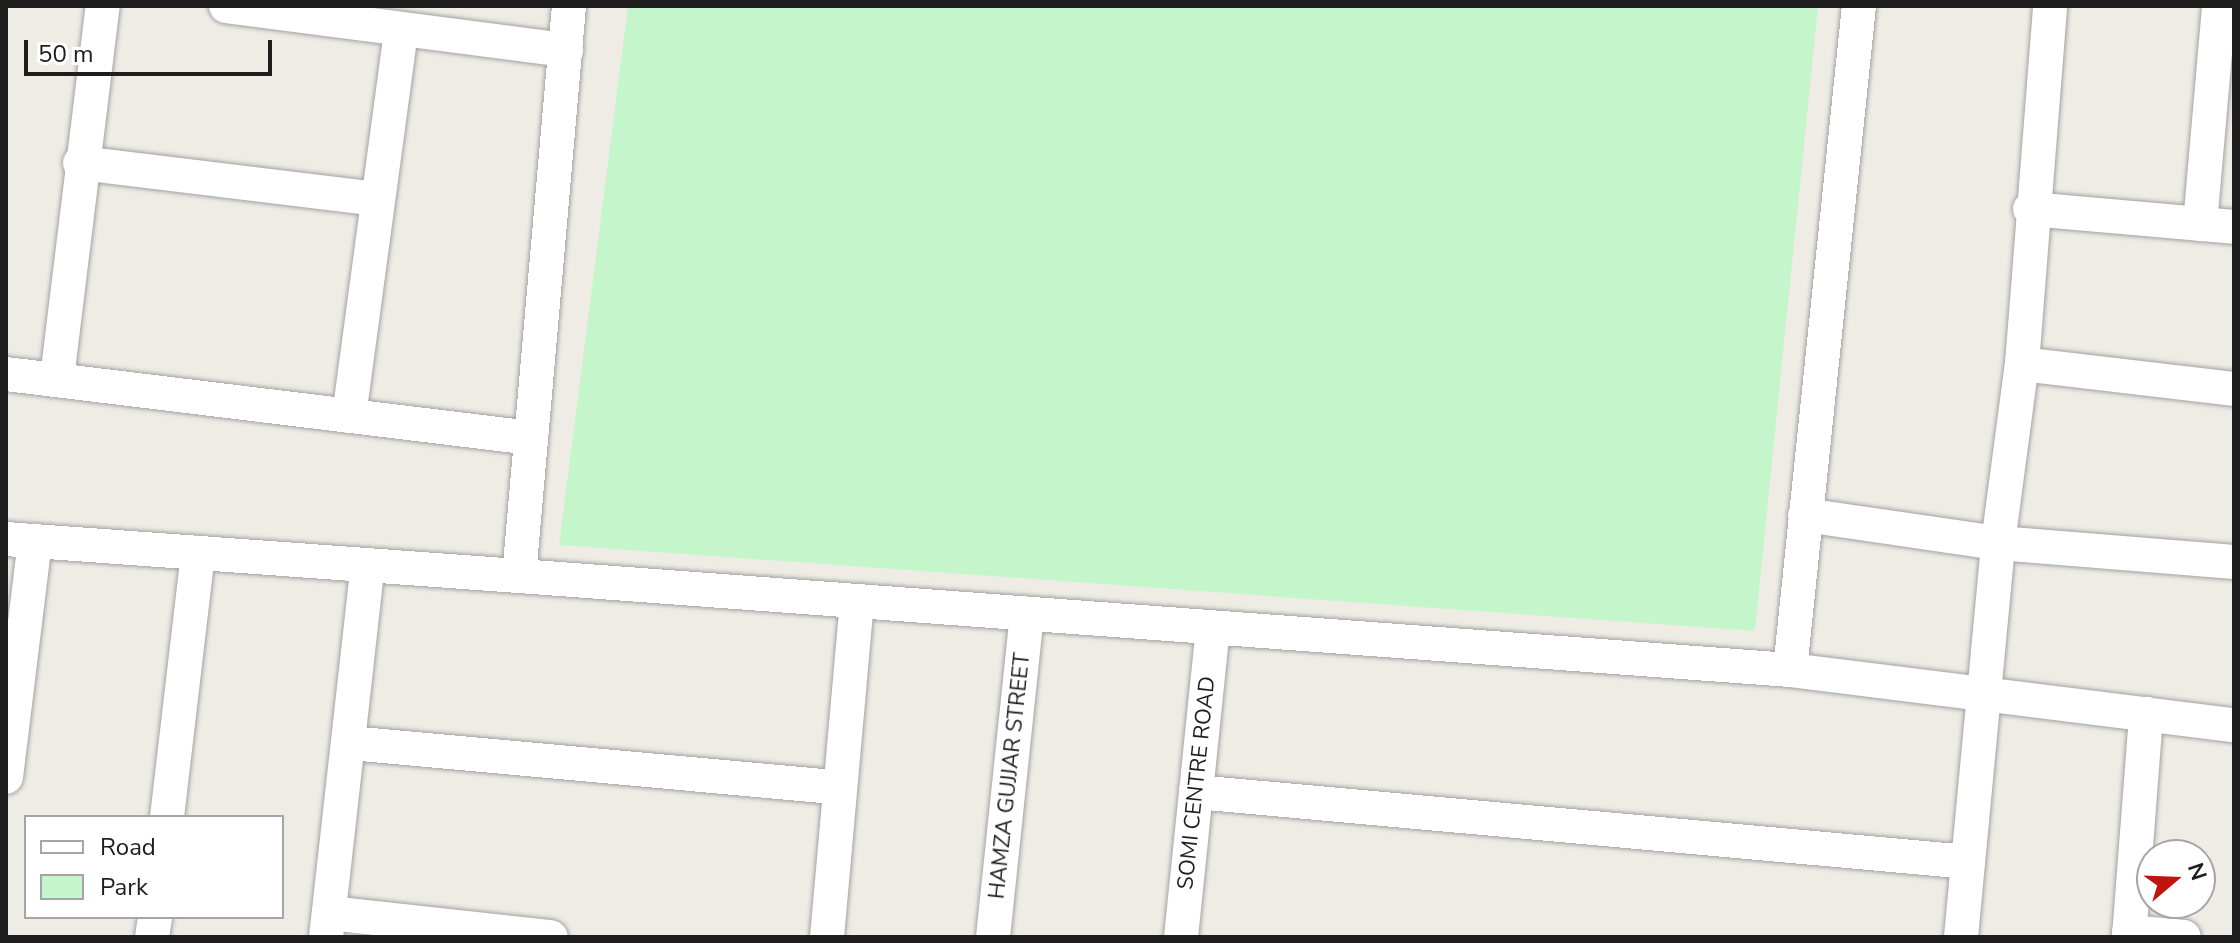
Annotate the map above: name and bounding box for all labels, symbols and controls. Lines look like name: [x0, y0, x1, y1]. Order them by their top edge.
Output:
scale bar: [28, 24, 276, 74]
text: 50 m: [38, 38, 94, 70]
street label: HAMZA GUJJAR STREET: [984, 652, 1036, 900]
street label: SOMI CENTRE ROAD: [1173, 675, 1221, 891]
legend: [24, 815, 284, 919]
text: Road: [100, 831, 156, 863]
north arrow: [2136, 839, 2216, 919]
text: N: [2180, 859, 2214, 885]
text: Park: [100, 871, 148, 903]

